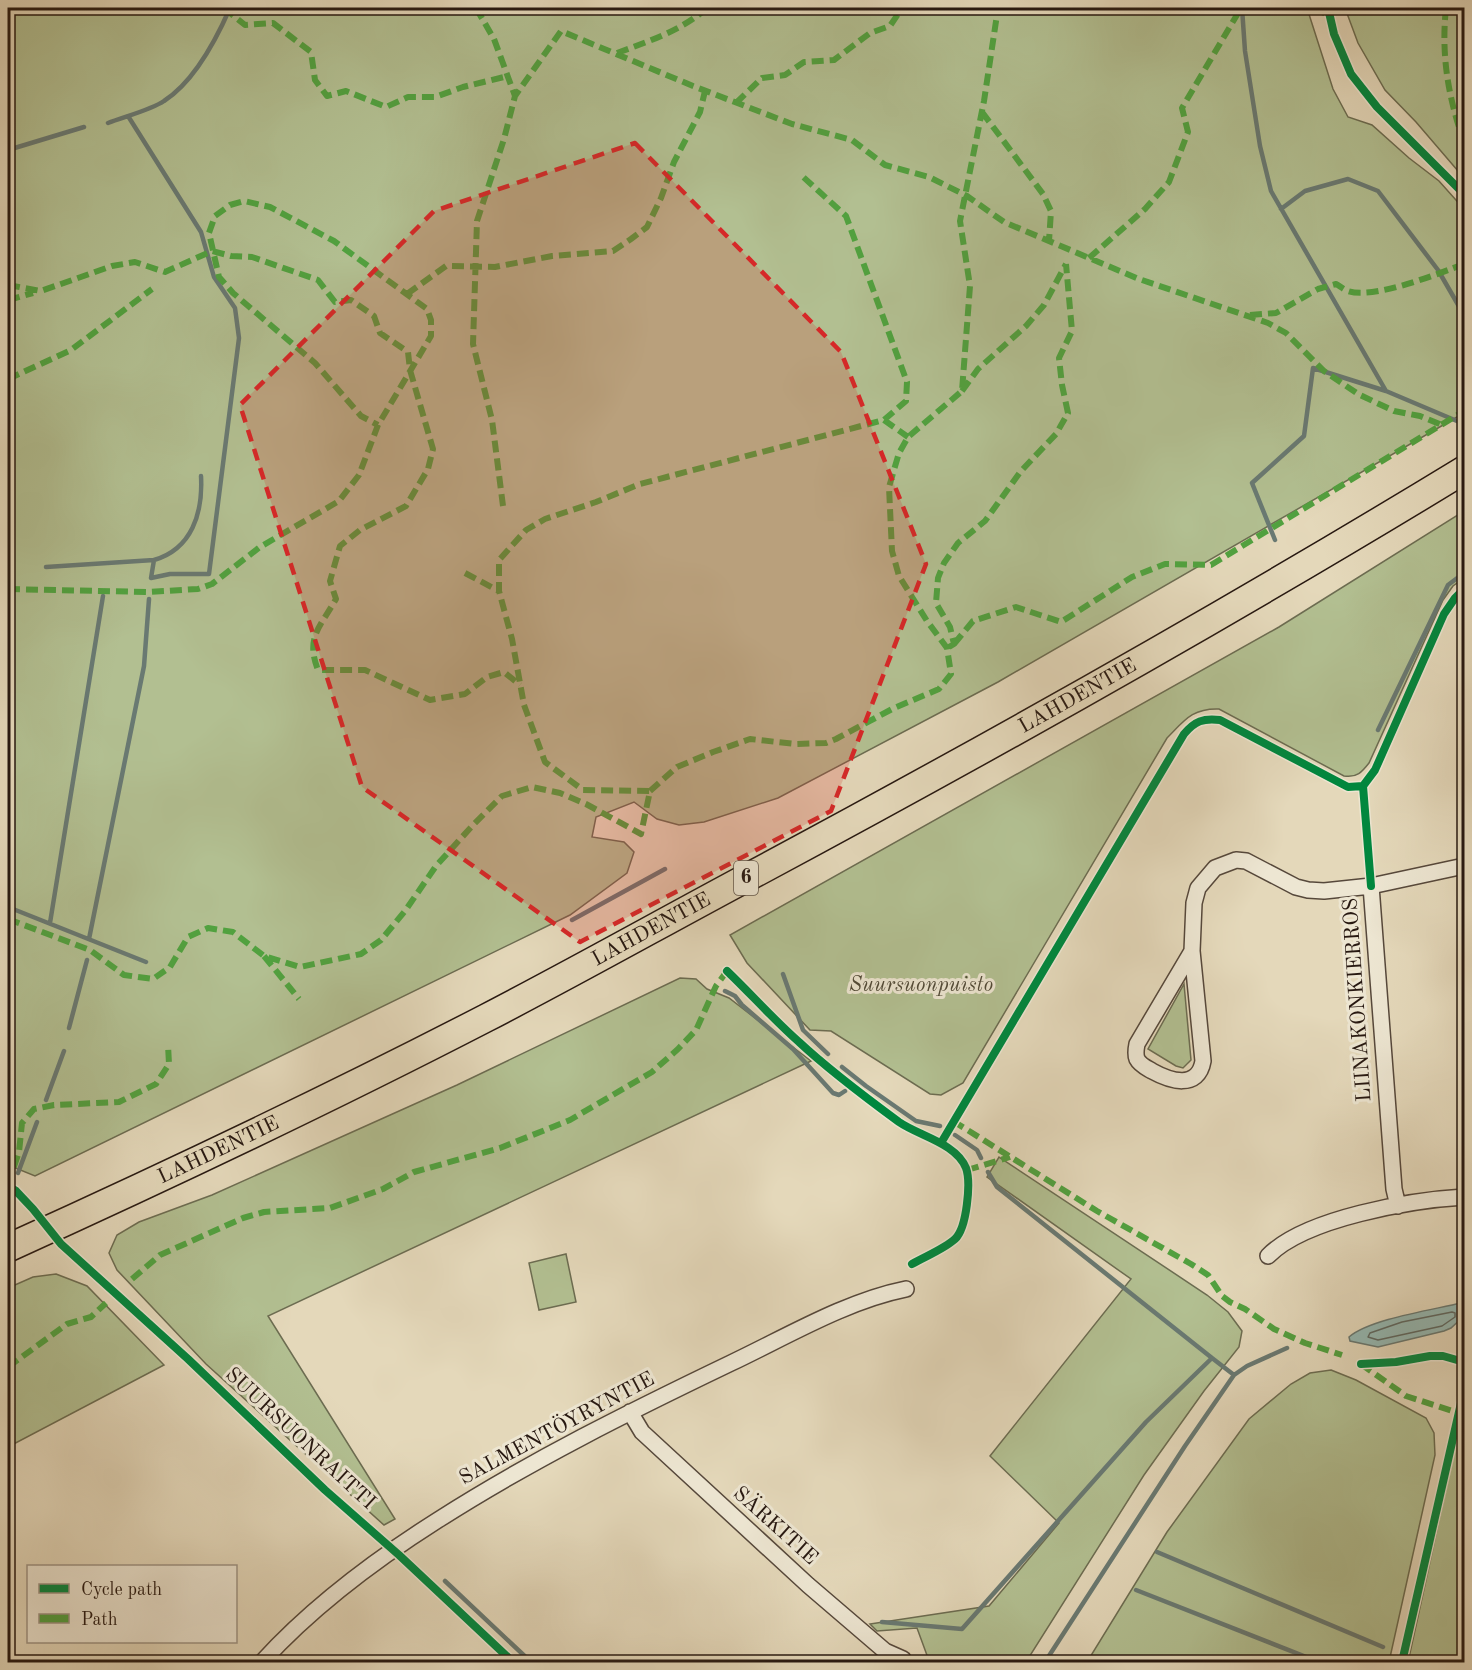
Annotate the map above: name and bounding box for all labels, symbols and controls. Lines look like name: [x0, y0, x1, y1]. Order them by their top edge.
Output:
street label: LAHDENTIE: [1015, 655, 1140, 738]
road number: 6: [734, 861, 758, 895]
street label: LAHDENTIE: [588, 889, 714, 970]
street label: LIINAKONKIERROS: [1340, 897, 1376, 1103]
park label: Suursuonpuisto: [849, 975, 993, 996]
street label: LAHDENTIE: [155, 1112, 282, 1188]
street label: SUURSUONRAITTI: [221, 1364, 379, 1514]
street label: SALMENTÖYRYNTIE: [454, 1365, 658, 1489]
street label: SÄRKITIE: [729, 1480, 824, 1569]
legend: [27, 1565, 237, 1643]
text: Cycle path: [81, 1581, 162, 1599]
text: Path: [81, 1611, 118, 1629]

